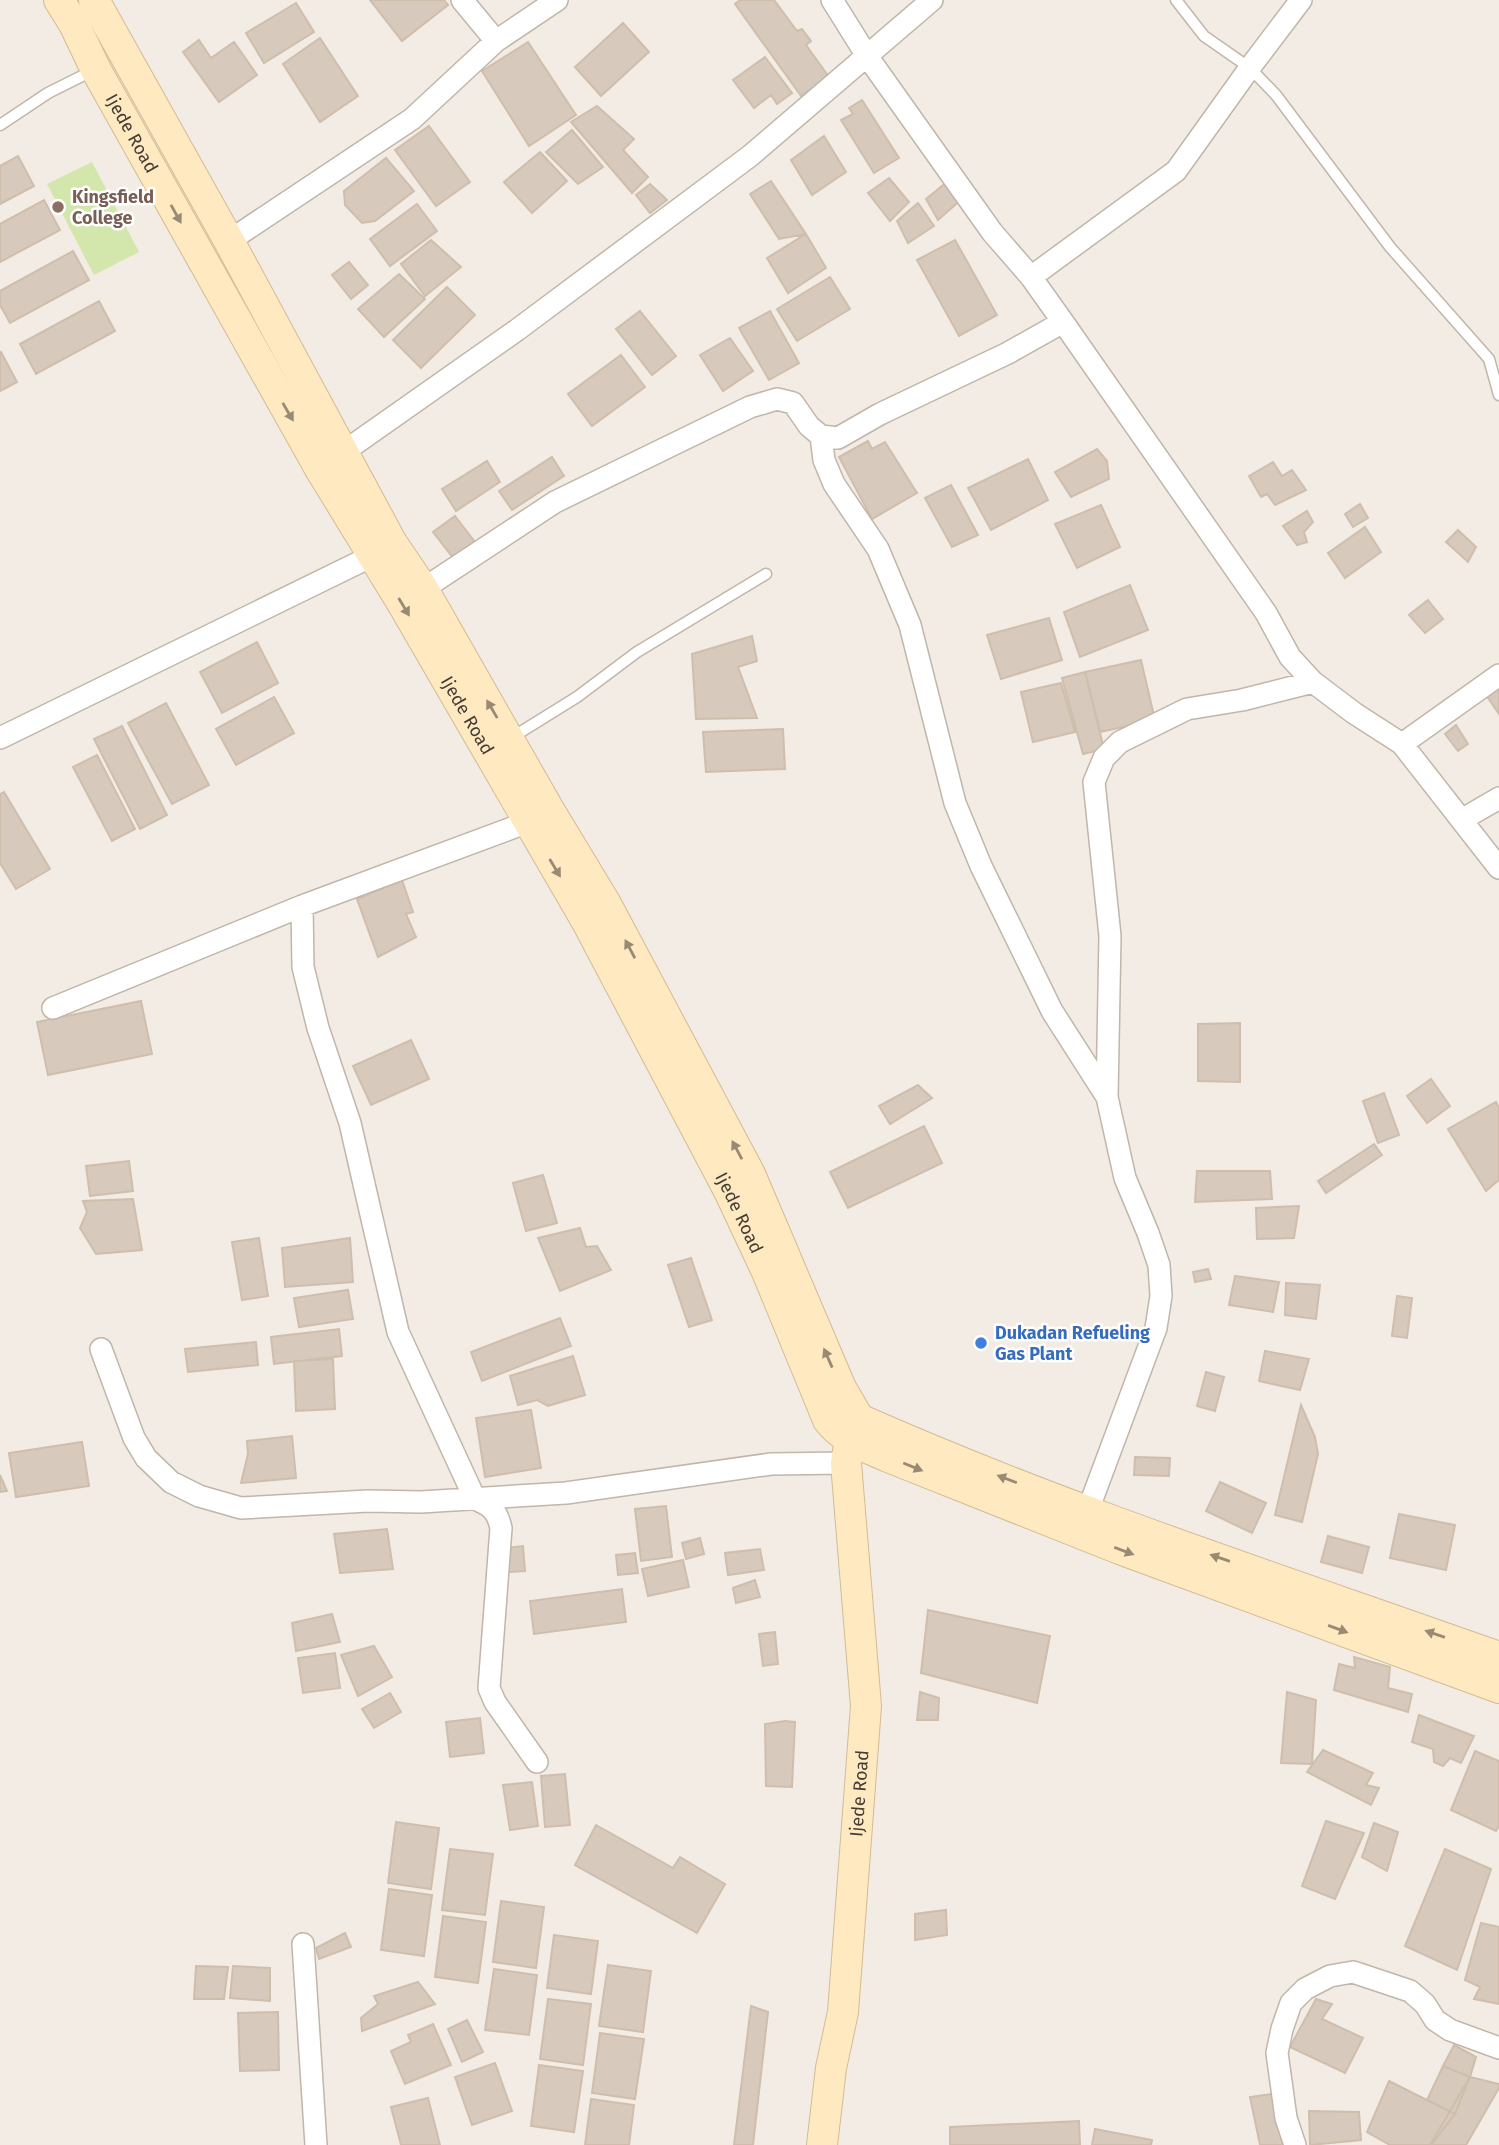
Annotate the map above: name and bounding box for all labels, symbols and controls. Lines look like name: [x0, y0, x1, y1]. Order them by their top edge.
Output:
street label: Ijede Road: [101, 90, 162, 177]
place label: Kingsfield College: [72, 186, 154, 229]
marker: Kingsfield College: [50, 199, 66, 215]
one-way arrow: [170, 204, 182, 223]
one-way arrow: [282, 402, 294, 421]
one-way arrow: [398, 598, 411, 617]
street label: Ijede Road: [436, 672, 499, 759]
one-way arrow: [486, 700, 498, 719]
one-way arrow: [549, 858, 561, 877]
one-way arrow: [624, 939, 636, 959]
one-way arrow: [731, 1140, 742, 1160]
street label: Ijede Road: [710, 1169, 768, 1257]
place label: Dukadan Refueling Gas Plant: [995, 1322, 1150, 1365]
marker: Dukadan Refueling Gas Plant: [973, 1335, 989, 1351]
one-way arrow: [823, 1347, 834, 1368]
one-way arrow: [903, 1461, 924, 1472]
one-way arrow: [996, 1473, 1017, 1484]
one-way arrow: [1114, 1546, 1135, 1557]
one-way arrow: [1210, 1552, 1231, 1563]
one-way arrow: [1328, 1624, 1349, 1635]
one-way arrow: [1424, 1628, 1445, 1639]
street label: Ijede Road: [845, 1749, 874, 1838]

